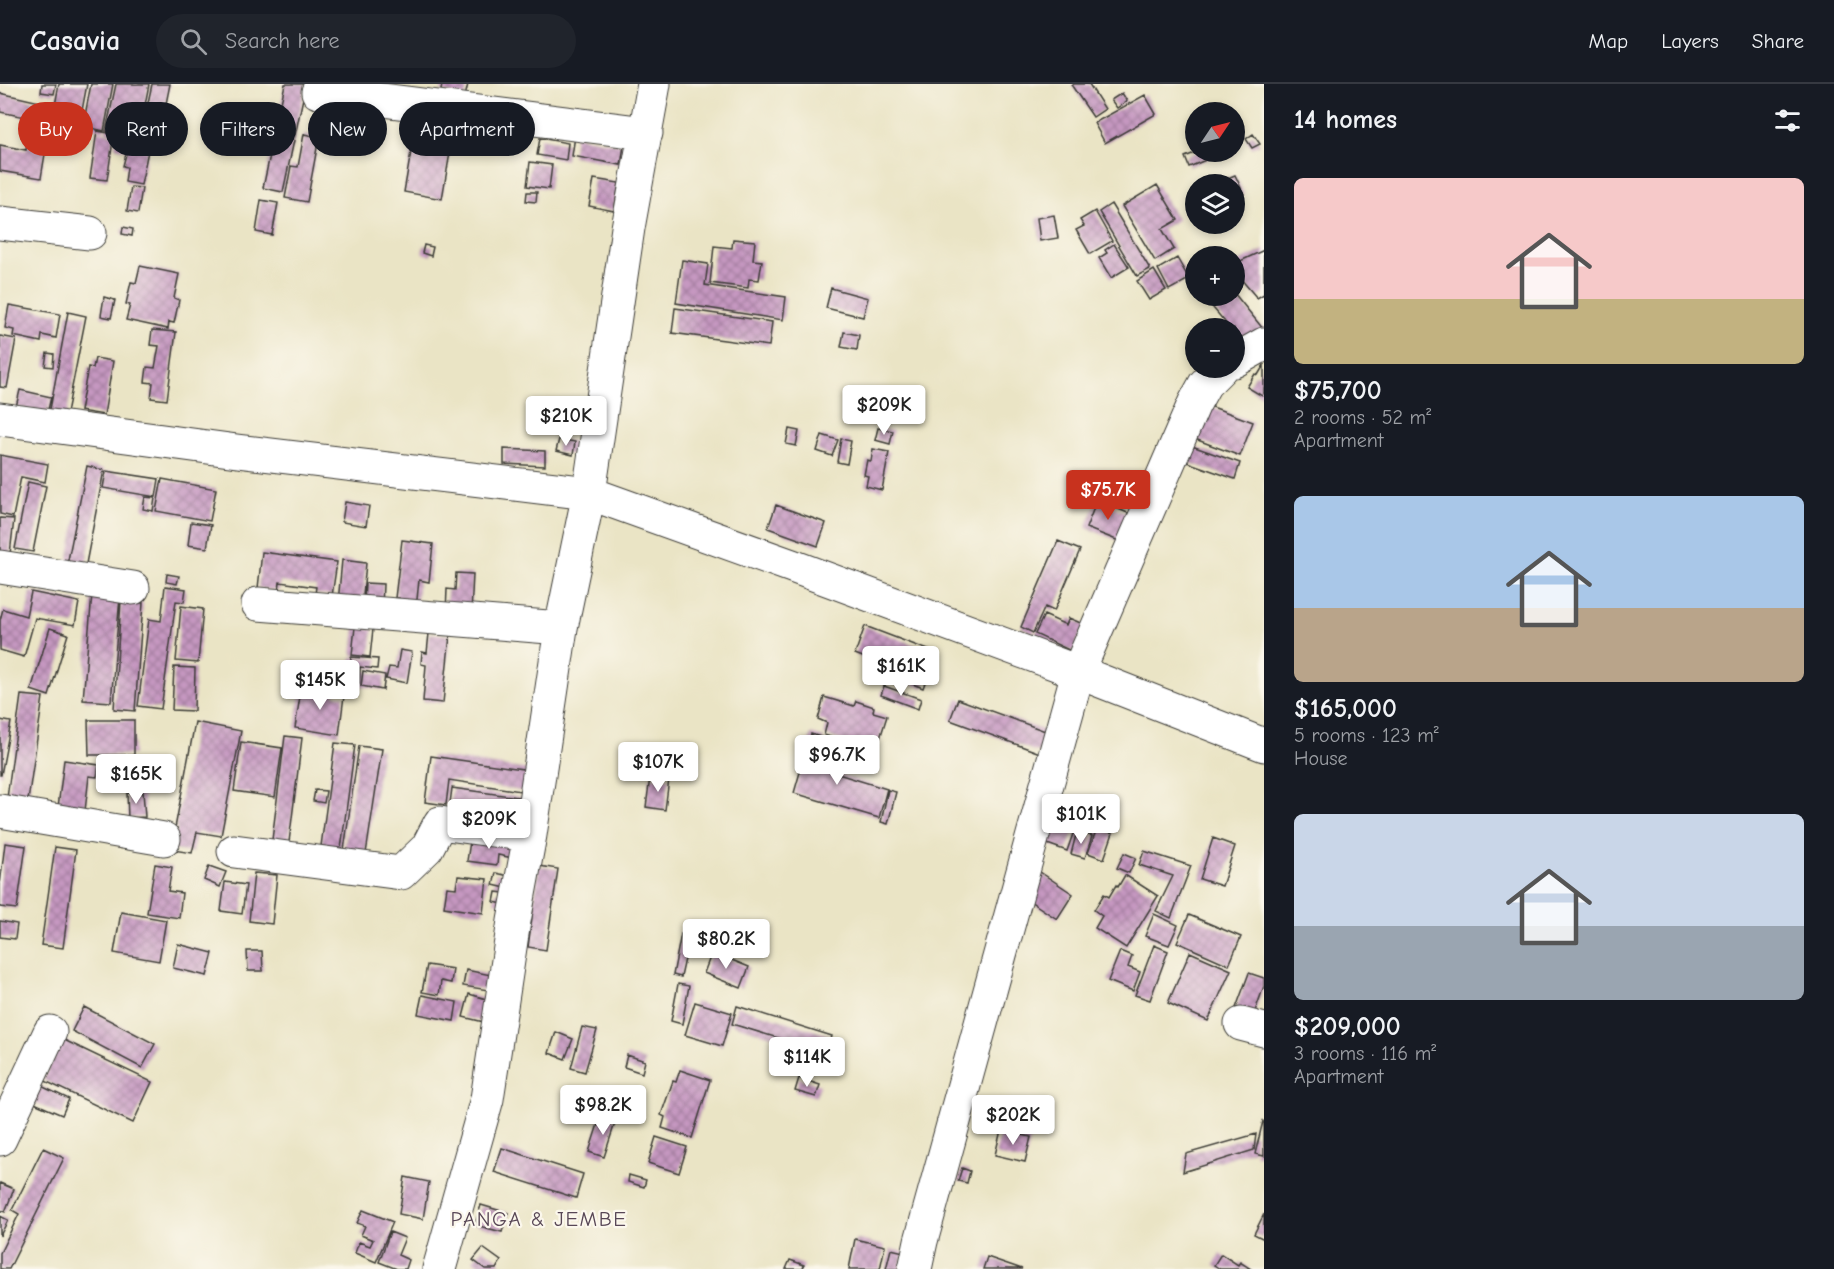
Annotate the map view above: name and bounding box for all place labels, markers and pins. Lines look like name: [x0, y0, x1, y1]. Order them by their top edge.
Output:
pin: $209K: [842, 385, 926, 436]
pin: $210K: [524, 396, 608, 447]
pin: $75.7K: [1059, 470, 1157, 521]
pin: $161K: [859, 646, 943, 697]
pin: $145K: [278, 660, 362, 711]
pin: $96.7K: [788, 735, 886, 786]
pin: $107K: [616, 742, 700, 793]
pin: $165K: [94, 754, 178, 805]
pin: $101K: [1039, 794, 1123, 845]
pin: $209K: [447, 799, 531, 850]
pin: $80.2K: [677, 919, 775, 970]
pin: $114K: [765, 1037, 849, 1088]
pin: $98.2K: [554, 1085, 652, 1136]
pin: $202K: [971, 1095, 1055, 1146]

